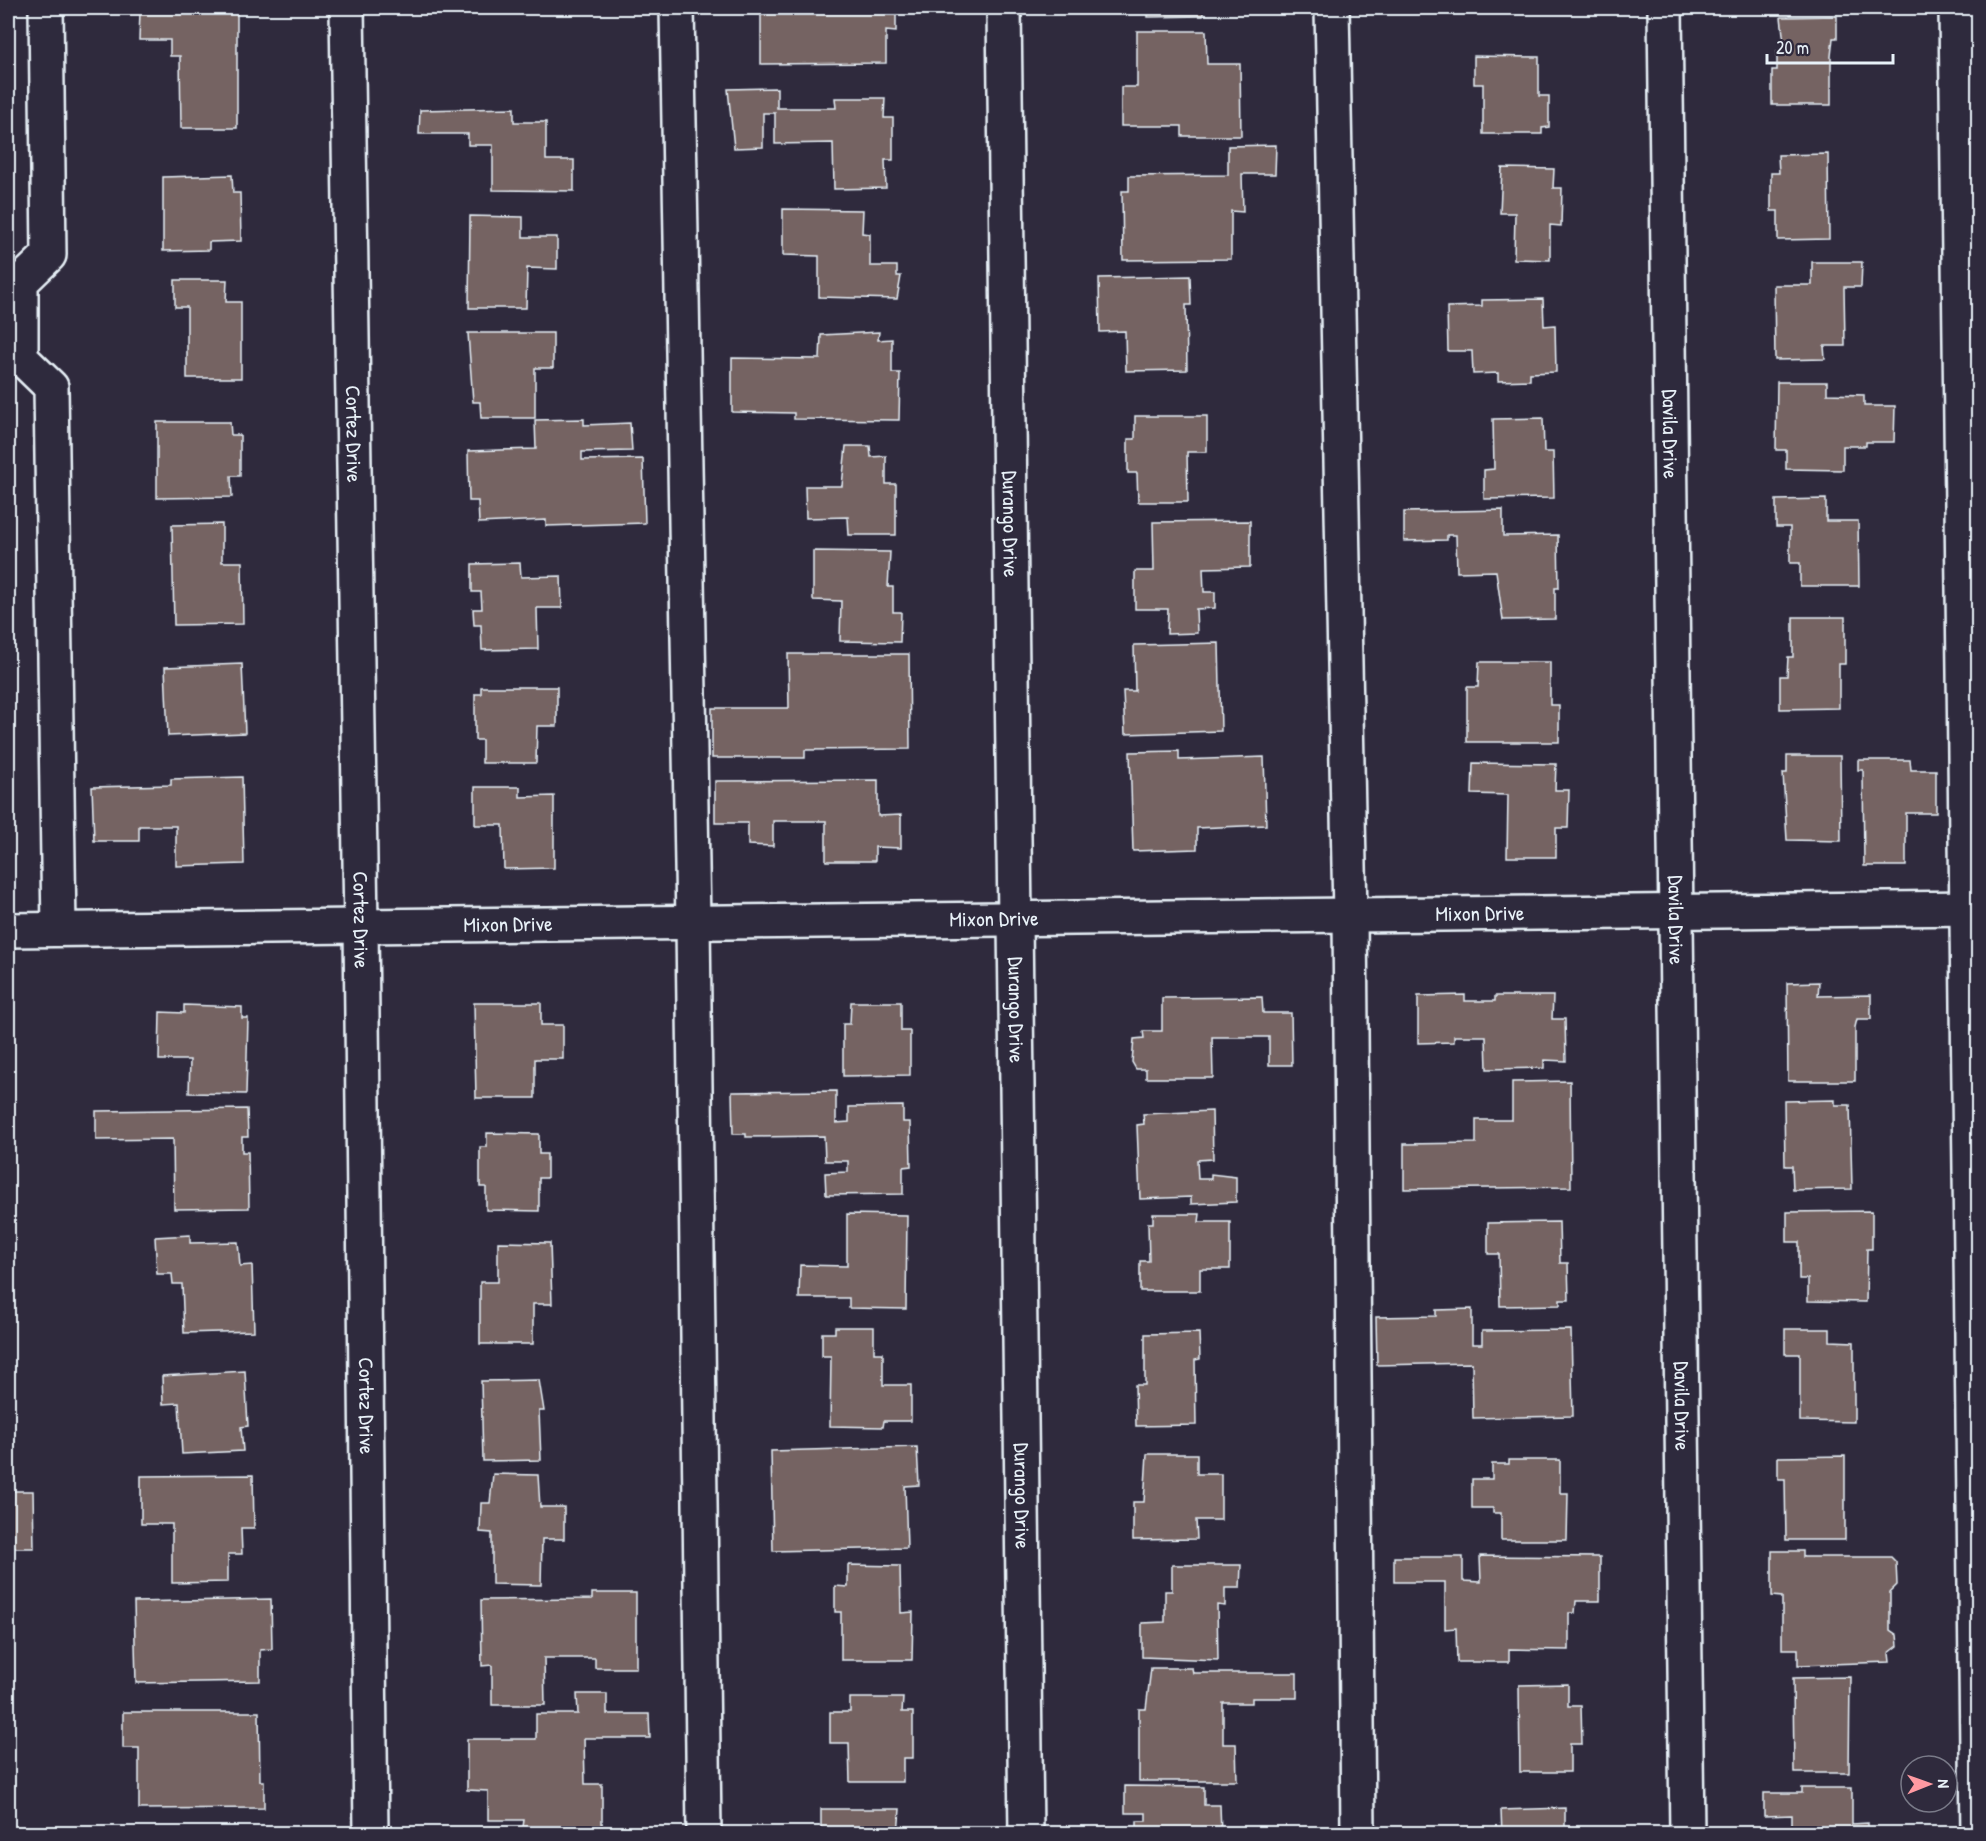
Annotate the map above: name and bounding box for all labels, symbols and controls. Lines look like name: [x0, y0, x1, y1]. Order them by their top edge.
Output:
scale bar: [1767, 27, 1893, 65]
text: 20 m: [1776, 35, 1809, 60]
street label: Cortez Drive: [339, 385, 369, 483]
street label: Davila Drive: [1656, 389, 1686, 479]
street label: Durango Drive: [996, 471, 1026, 577]
street label: Cortez Drive: [346, 871, 376, 969]
street label: Davila Drive: [1661, 875, 1692, 965]
street label: Mixon Drive: [1435, 898, 1525, 928]
street label: Mixon Drive: [949, 903, 1039, 933]
street label: Mixon Drive: [463, 909, 553, 939]
street label: Durango Drive: [1001, 957, 1032, 1063]
street label: Cortez Drive: [352, 1357, 382, 1455]
street label: Davila Drive: [1667, 1361, 1697, 1451]
street label: Durango Drive: [1007, 1442, 1038, 1549]
north arrow: [1899, 1754, 1959, 1814]
text: N: [1933, 1779, 1955, 1789]

